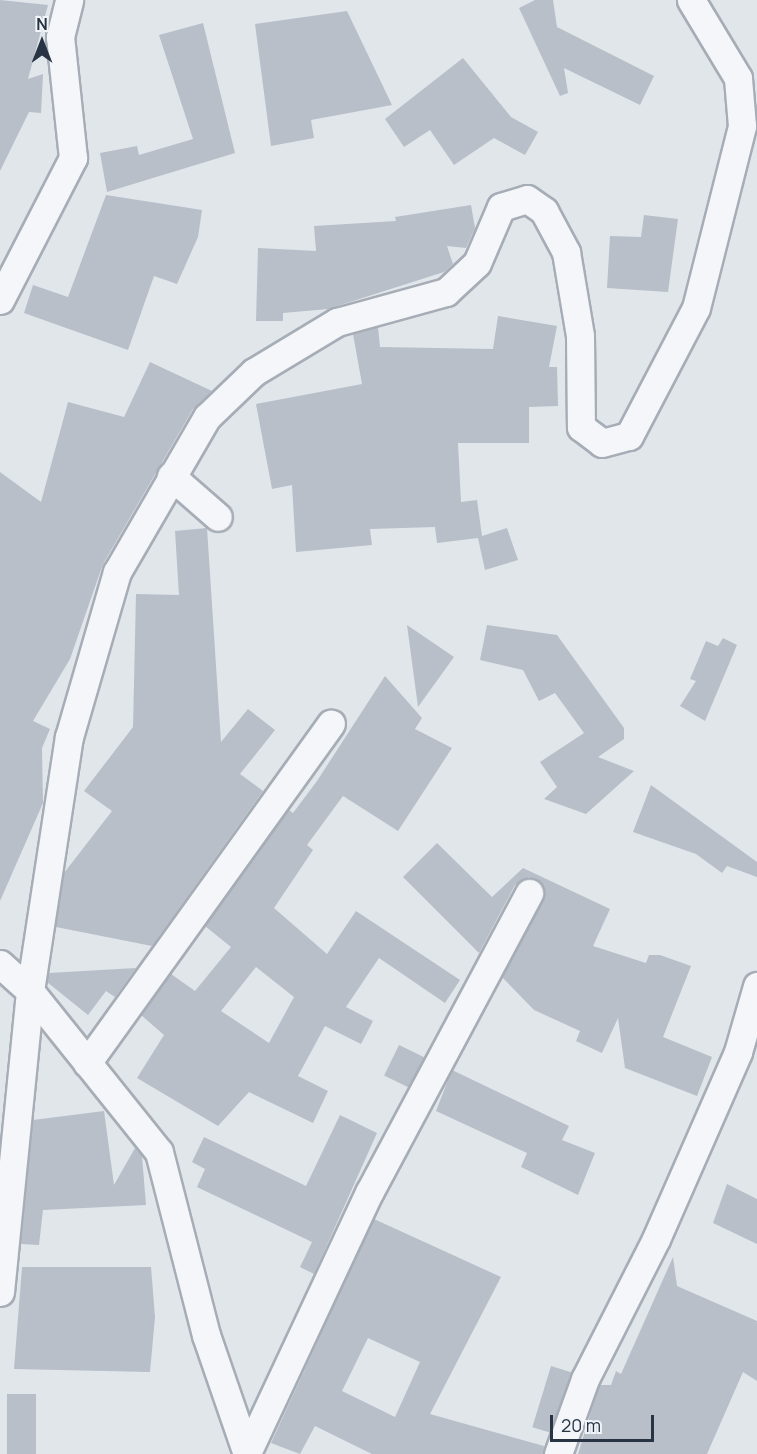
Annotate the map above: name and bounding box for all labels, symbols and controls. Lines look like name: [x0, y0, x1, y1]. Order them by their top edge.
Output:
north arrow: [12, 12, 72, 72]
text: N: [36, 13, 48, 35]
scale bar: [553, 1403, 656, 1441]
text: 20 m: [561, 1413, 601, 1437]

